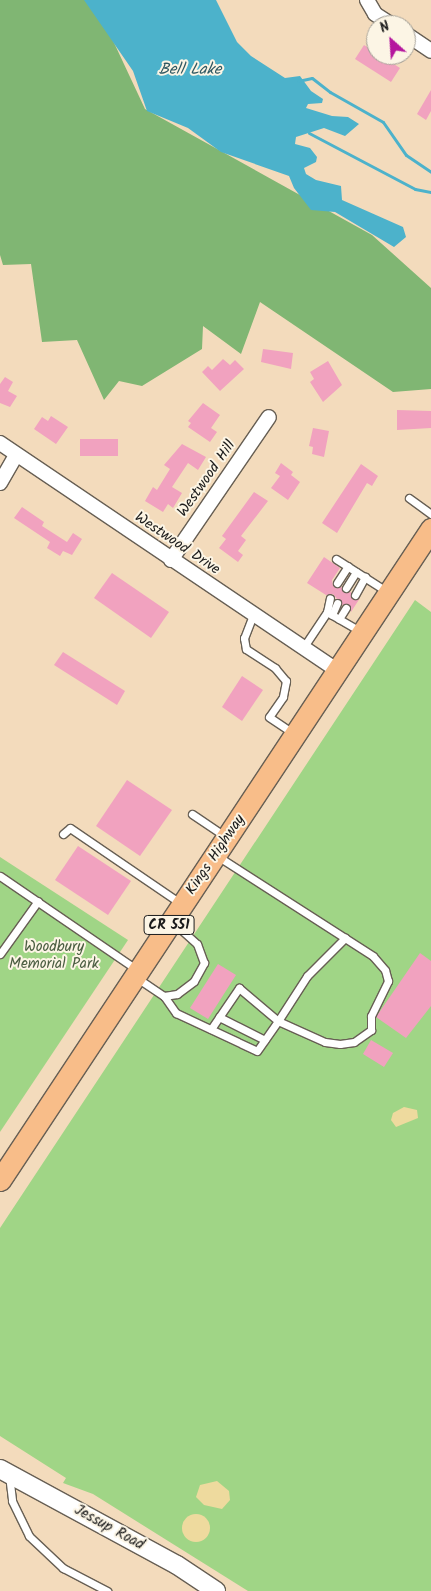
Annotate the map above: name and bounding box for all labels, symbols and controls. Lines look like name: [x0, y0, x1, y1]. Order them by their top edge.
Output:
north arrow: [366, 15, 416, 65]
text: N: [376, 16, 394, 39]
water label: Bell Lake: [159, 60, 221, 80]
street label: Westwood Hill: [174, 437, 240, 521]
street label: Westwood Drive: [131, 509, 223, 579]
street label: Kings Highway: [183, 811, 249, 899]
road number: CR 551: [143, 914, 195, 936]
park label: Woodbury Memorial Park: [9, 938, 99, 973]
street label: Jessup Road: [71, 1501, 147, 1555]

